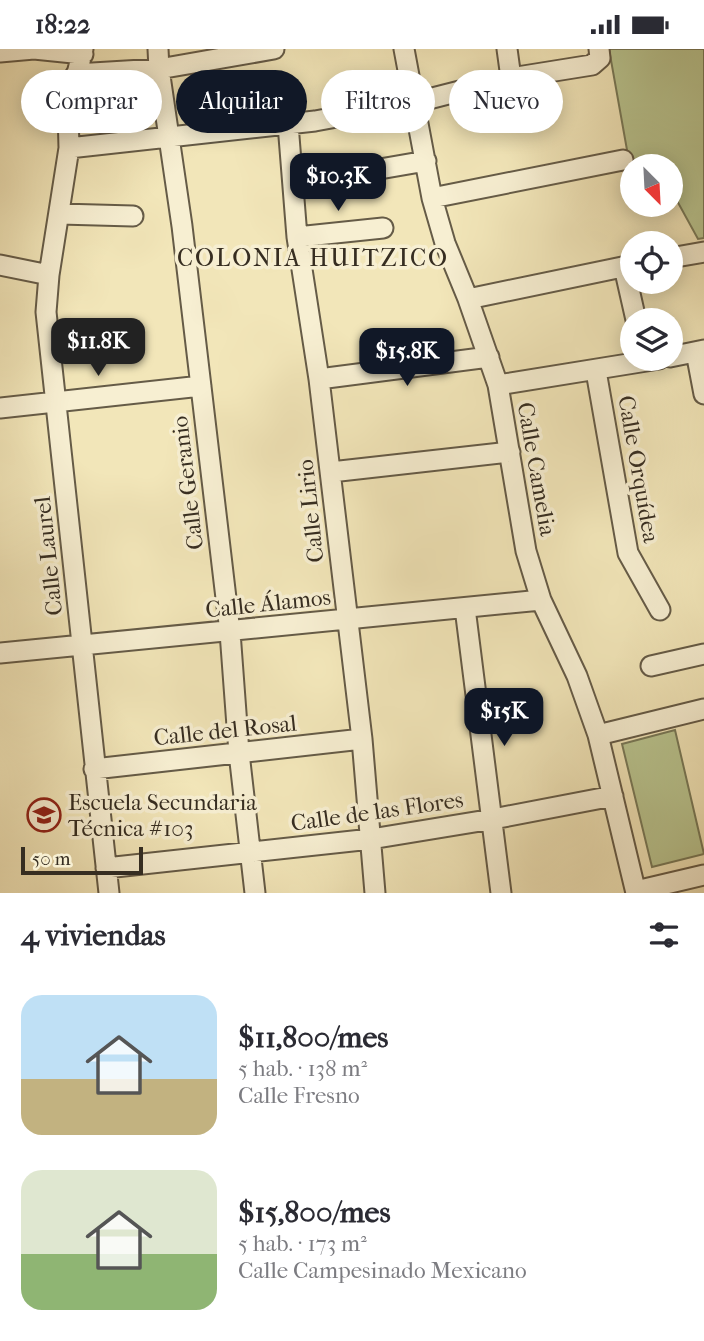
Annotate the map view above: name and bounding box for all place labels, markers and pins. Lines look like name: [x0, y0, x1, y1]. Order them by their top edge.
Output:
pin: $10.3K: [281, 153, 395, 213]
pin: $11.8K: [41, 319, 155, 378]
pin: $15.8K: [350, 329, 464, 388]
pin: $15K: [463, 689, 545, 748]
place label: Escuela Secundaria Técnica #103: [68, 789, 257, 842]
school or university icon: Escuela Secundaria Técnica #103: [25, 796, 63, 834]

